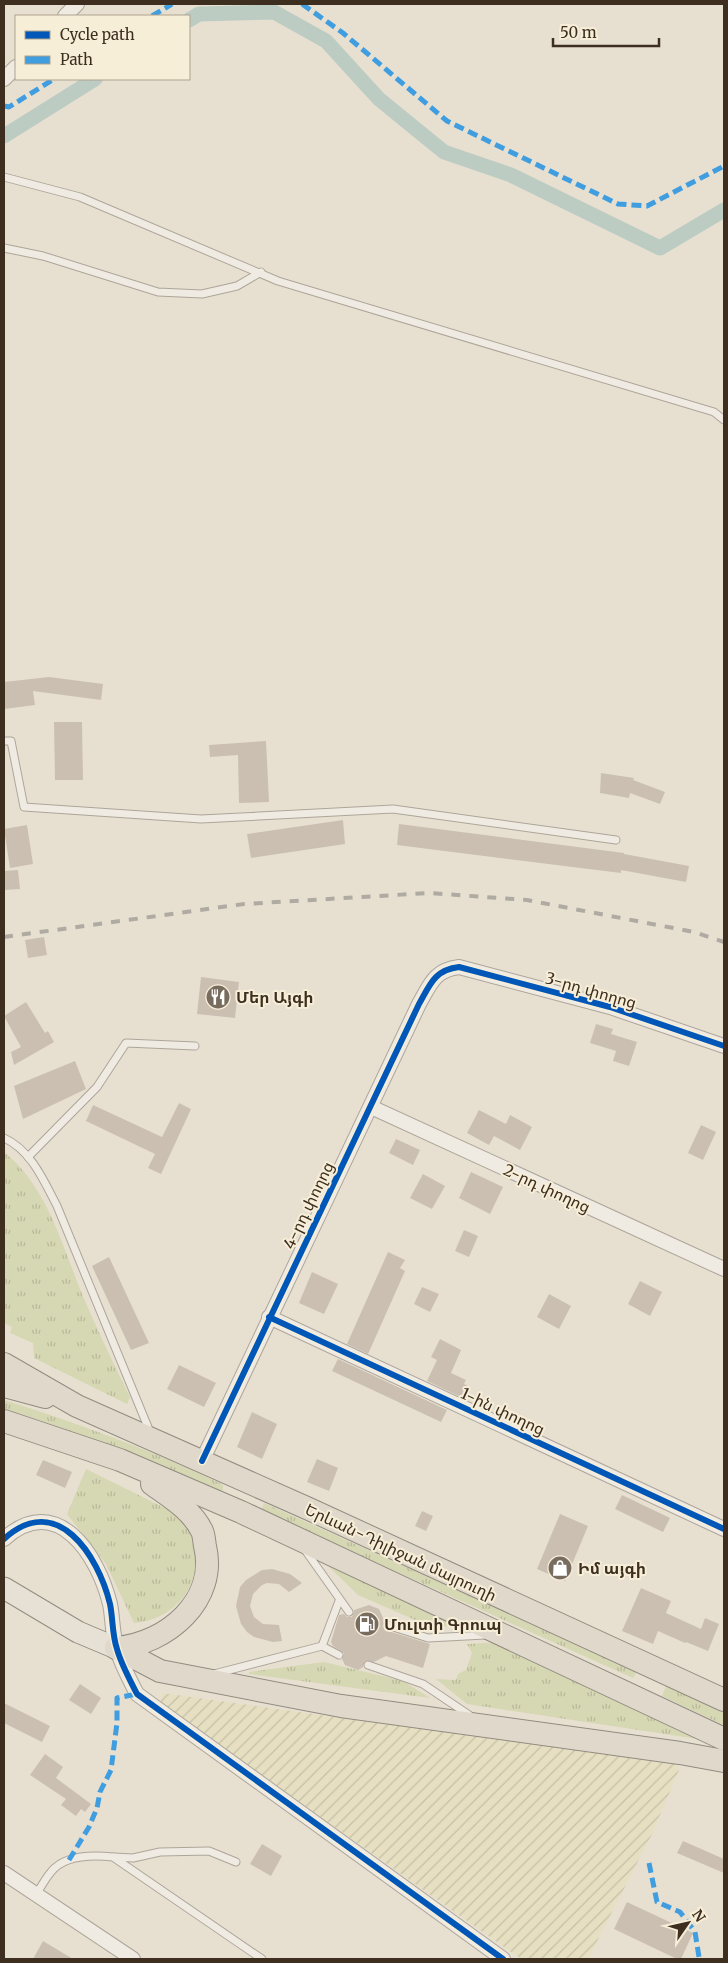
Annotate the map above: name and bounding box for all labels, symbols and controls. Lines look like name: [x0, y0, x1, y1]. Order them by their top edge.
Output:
legend: [15, 15, 190, 80]
scale bar: [553, 15, 659, 47]
text: 50 m: [560, 23, 597, 42]
text: Cycle path: [60, 25, 135, 44]
text: Path: [60, 50, 93, 69]
street label: 3-րդ փողոց: [543, 967, 639, 1013]
restaurant icon: Մեր Այգի: [205, 984, 231, 1010]
place label: Մեր Այգի: [236, 987, 314, 1007]
street label: 4-րդ փողոց: [278, 1158, 338, 1252]
street label: 2-րդ փողոց: [500, 1159, 594, 1217]
street label: 1-ին փողոց: [458, 1383, 548, 1439]
street label: Երևան-Դիլիջան մայրուղի: [302, 1499, 500, 1605]
shop icon: Իմ այգի: [547, 1555, 573, 1581]
place label: Իմ այգի: [578, 1558, 646, 1578]
fuel station icon: Մուլտի Գրուպ: [354, 1611, 380, 1637]
place label: Մուլտի Գրուպ: [384, 1614, 502, 1634]
north arrow: [663, 1898, 713, 1948]
text: N: [688, 1906, 709, 1925]

